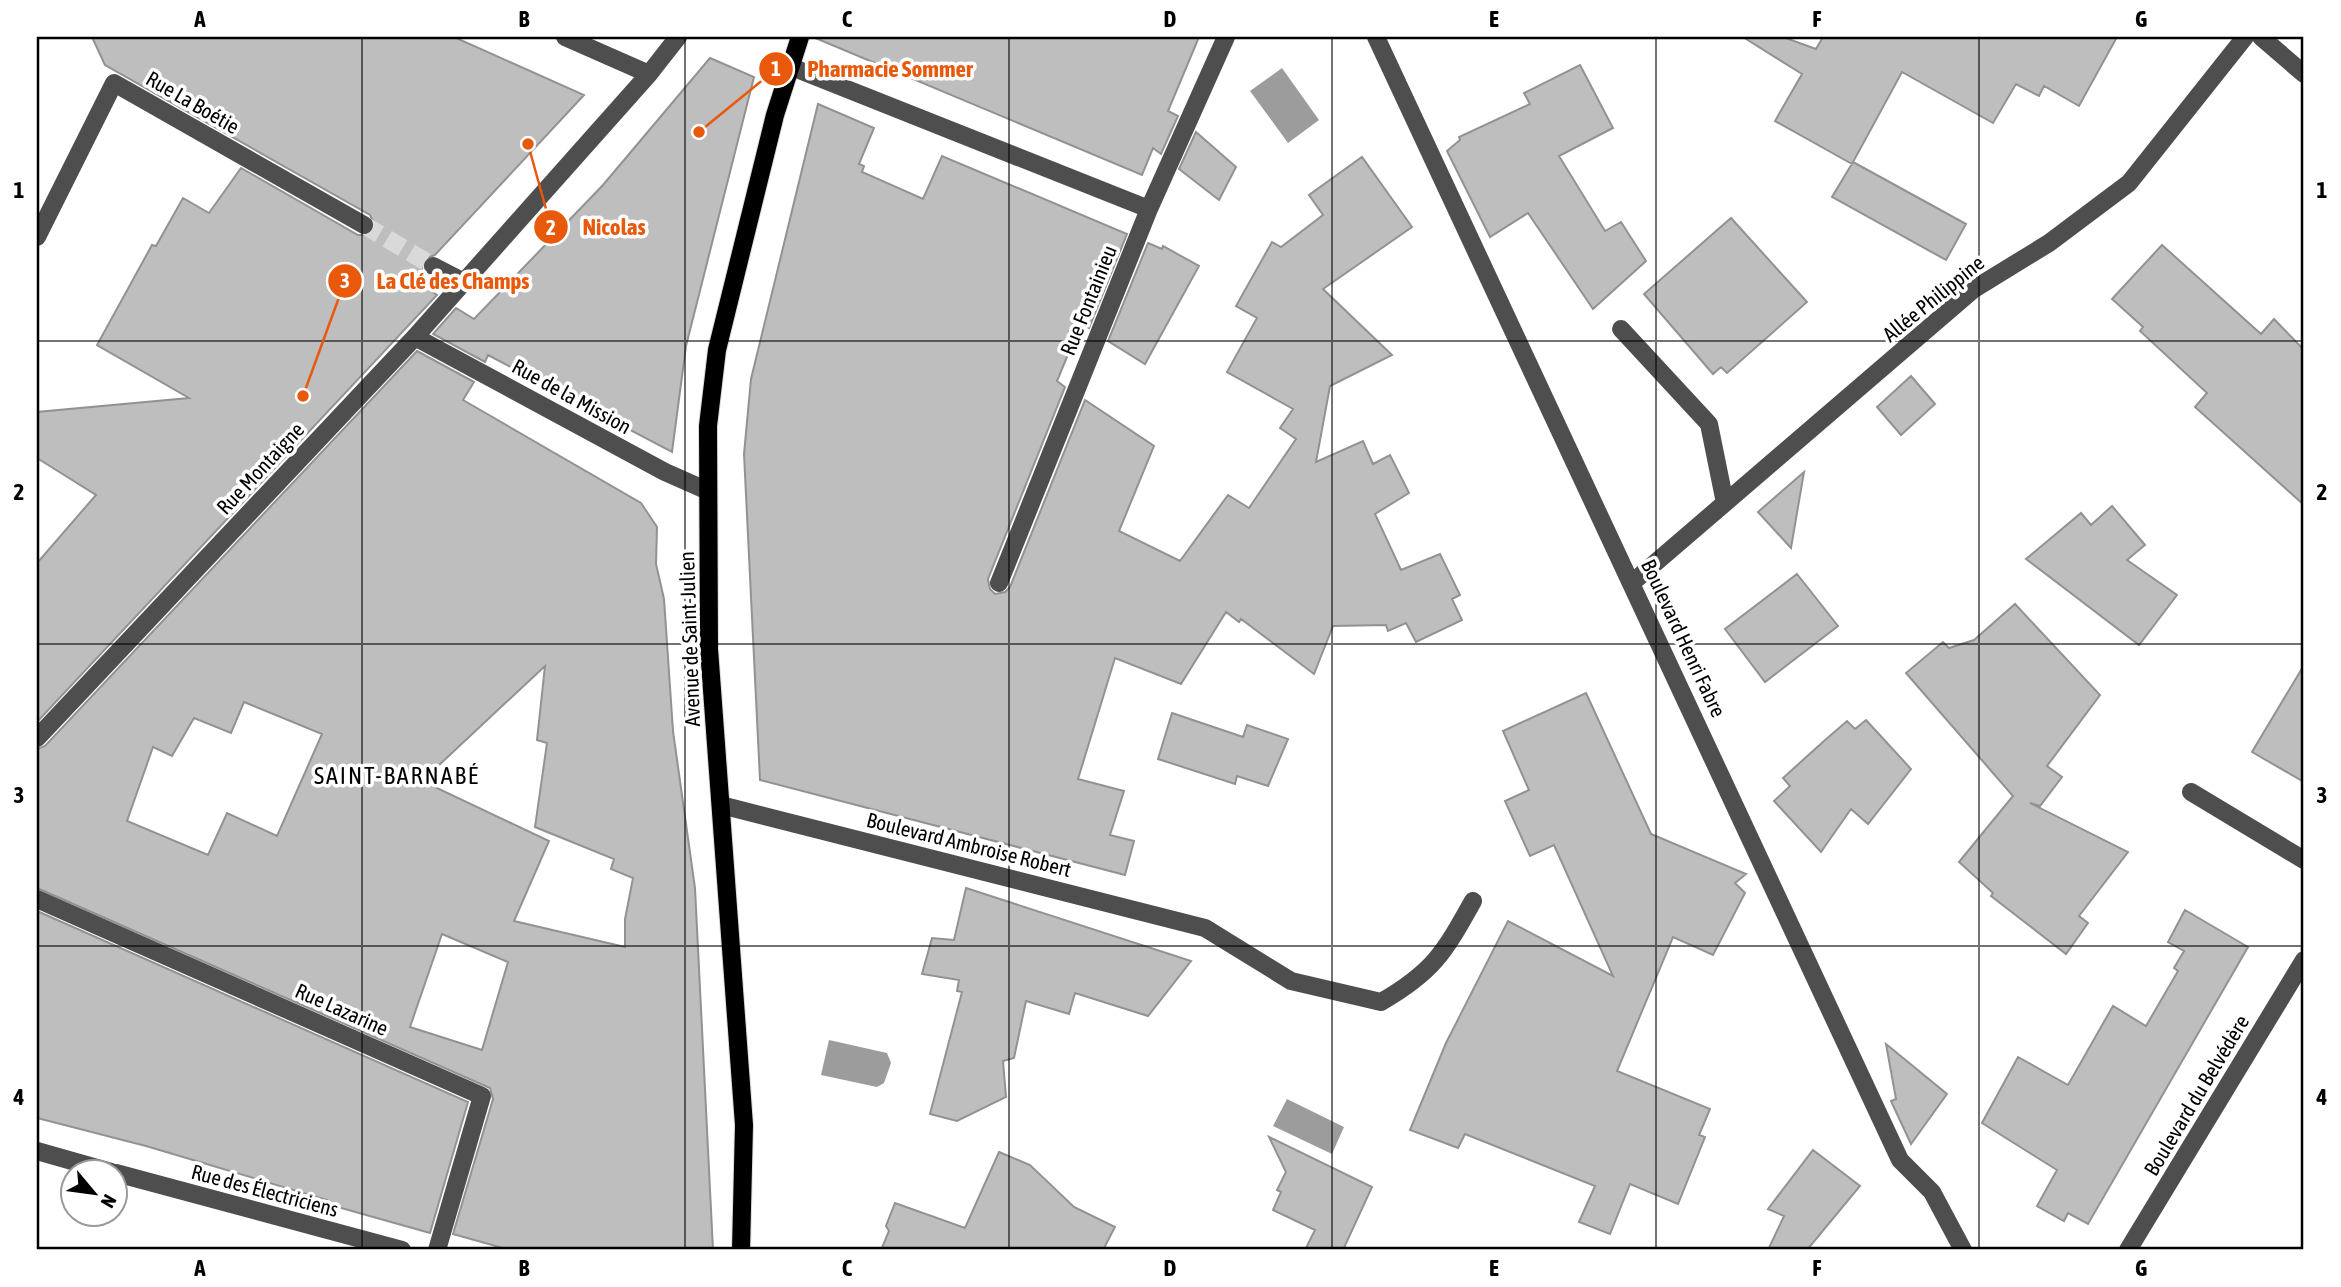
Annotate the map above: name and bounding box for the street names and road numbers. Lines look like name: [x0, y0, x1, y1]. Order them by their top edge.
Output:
street label: Rue La Boétie: [142, 66, 244, 138]
street label: Rue Fontainieu: [1055, 241, 1121, 359]
street label: Allée Philippine: [1878, 250, 1988, 346]
street label: Rue de la Mission: [508, 353, 636, 439]
street label: Rue Montaigne: [211, 417, 309, 519]
street label: Avenue de Saint-Julien: [674, 551, 704, 727]
street label: Boulevard Henri Fabre: [1637, 555, 1731, 721]
street label: Boulevard Ambroise Robert: [864, 807, 1074, 881]
street label: Rue Lazarine: [292, 978, 392, 1040]
street label: Boulevard du Belvédère: [2139, 1010, 2253, 1180]
street label: Rue des Électriciens: [189, 1159, 341, 1221]

